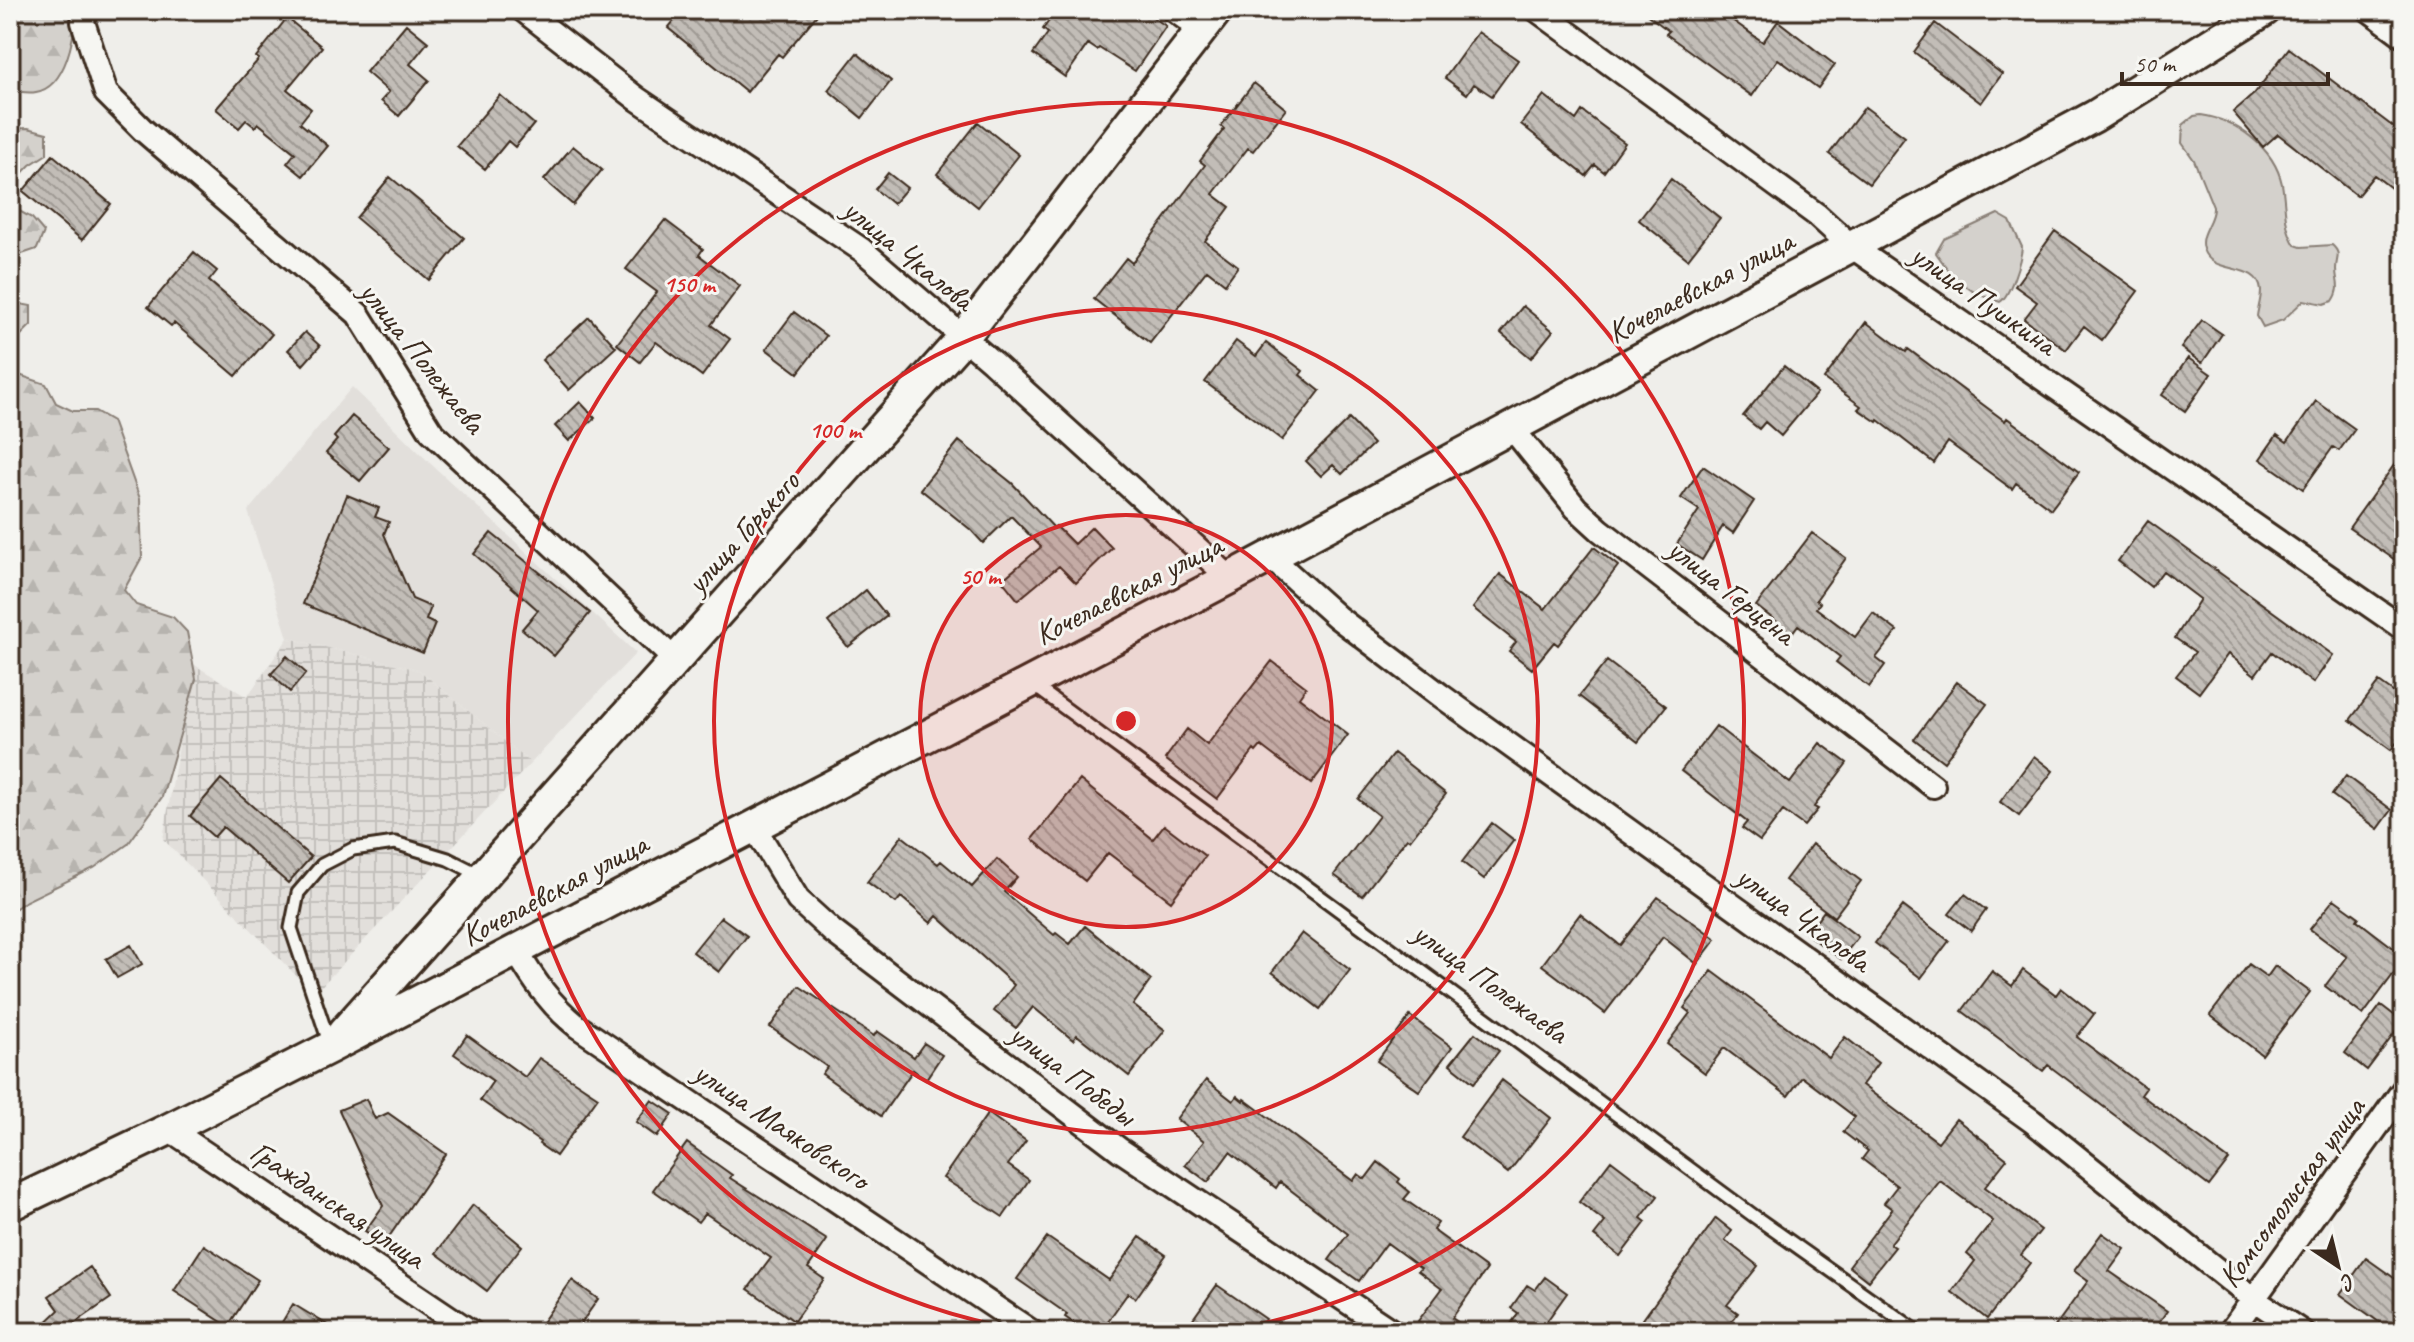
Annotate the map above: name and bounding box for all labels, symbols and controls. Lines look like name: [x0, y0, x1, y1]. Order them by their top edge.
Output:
scale bar: [2122, 36, 2328, 86]
text: 50 m: [2134, 49, 2177, 79]
street label: улица Чкалова: [833, 188, 985, 322]
street label: Кочелаевская улица: [1600, 219, 1803, 353]
street label: улица Пушкина: [1901, 233, 2067, 366]
text: 150 m: [663, 269, 717, 299]
street label: улица Полежаева: [349, 271, 496, 444]
text: 100 m: [809, 415, 863, 445]
street label: улица Горького: [675, 461, 810, 604]
street label: Кочелаевская улица: [1027, 523, 1232, 654]
street label: улица Герцена: [1658, 527, 1806, 656]
text: 50 m: [960, 561, 1003, 591]
centre of rings: [1112, 707, 1140, 735]
street label: Кочелаевская улица: [454, 822, 657, 956]
street label: улица Чкалова: [1726, 854, 1882, 983]
street label: улица Полежаева: [1403, 911, 1578, 1054]
street label: улица Победы: [1000, 1012, 1146, 1136]
street label: улица Маяковского: [684, 1050, 881, 1201]
street label: Комсомольская улица: [2209, 1087, 2376, 1296]
street label: Гражданская улица: [242, 1131, 435, 1279]
north arrow: [2298, 1226, 2378, 1306]
text: С: [2334, 1267, 2361, 1298]

